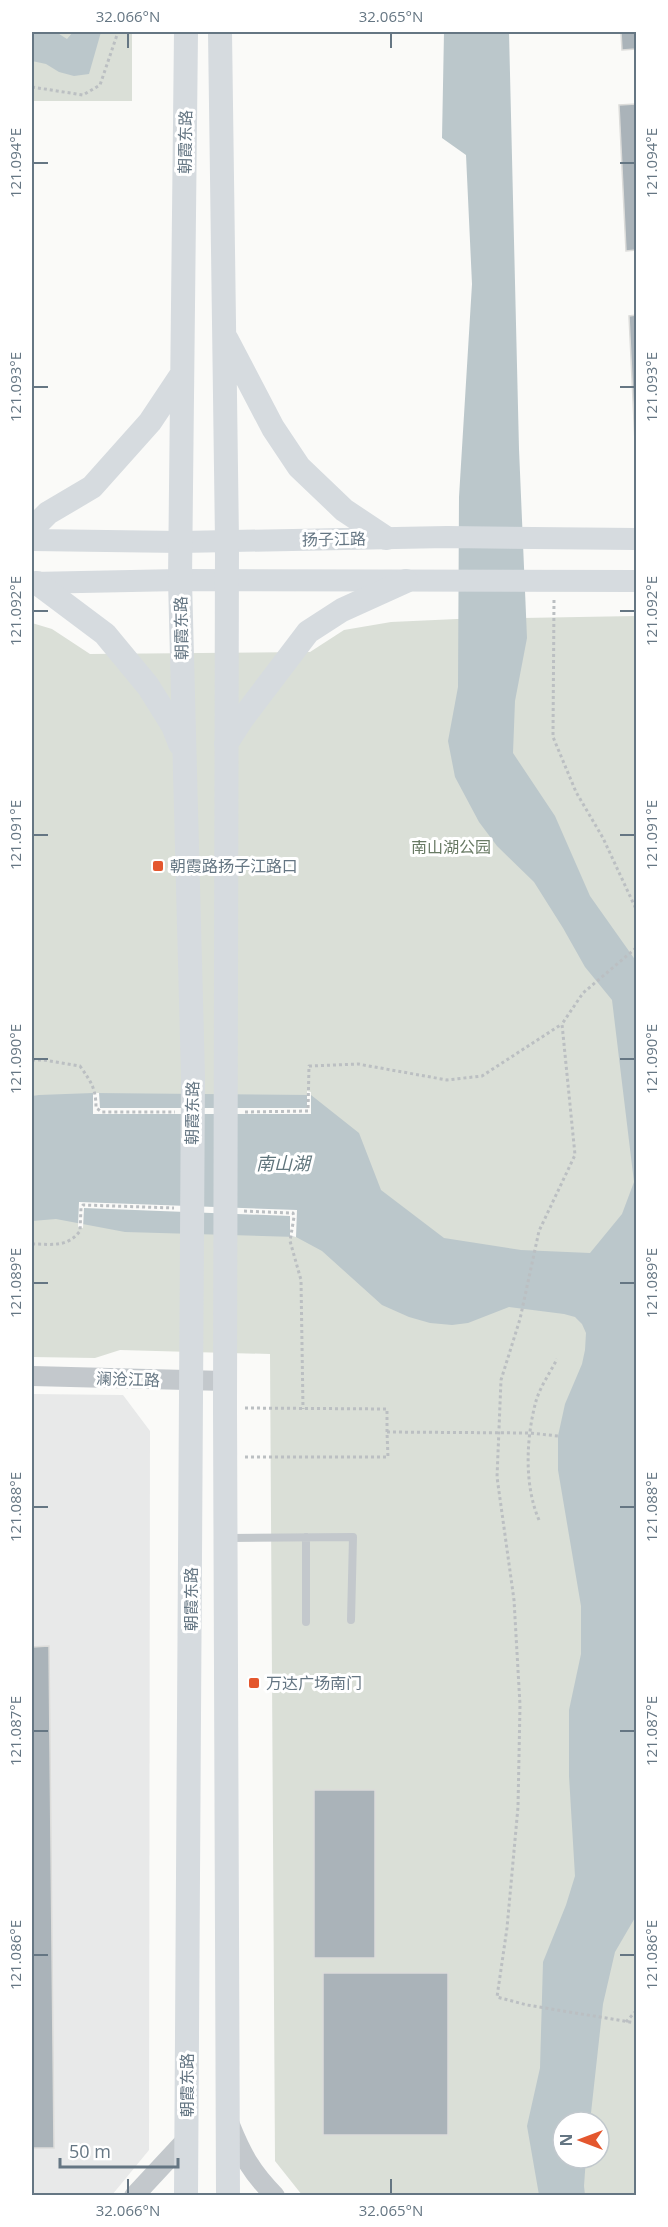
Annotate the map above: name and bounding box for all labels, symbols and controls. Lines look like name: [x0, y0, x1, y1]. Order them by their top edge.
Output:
text: 32.066°N: [96, 6, 160, 26]
text: 32.065°N: [359, 6, 423, 26]
street label: 朝霞东路: [173, 110, 197, 174]
text: 121.094°E: [5, 128, 25, 198]
text: 121.094°E: [641, 128, 661, 198]
text: 121.093°E: [5, 352, 25, 422]
text: 121.093°E: [641, 352, 661, 422]
street label: 扬子江路: [302, 527, 366, 551]
text: 121.092°E: [5, 576, 25, 646]
text: 121.092°E: [641, 576, 661, 646]
street label: 朝霞东路: [169, 596, 193, 660]
text: 121.091°E: [5, 800, 25, 870]
text: 121.091°E: [641, 800, 661, 870]
park label: 南山湖公园: [411, 836, 491, 858]
place label: 朝霞路扬子江路口: [170, 855, 298, 877]
marker: 朝霞路扬子江路口: [151, 859, 165, 873]
text: 121.090°E: [5, 1024, 25, 1094]
text: 121.090°E: [641, 1024, 661, 1094]
street label: 朝霞东路: [180, 1081, 204, 1145]
water label: 南山湖: [256, 1151, 313, 1175]
text: 121.089°E: [5, 1248, 25, 1318]
text: 121.089°E: [641, 1248, 661, 1318]
street label: 澜沧江路: [96, 1367, 160, 1391]
text: 121.088°E: [5, 1472, 25, 1542]
text: 121.088°E: [641, 1472, 661, 1542]
street label: 朝霞东路: [180, 1567, 202, 1631]
place label: 万达广场南门: [266, 1672, 362, 1694]
marker: 万达广场南门: [247, 1676, 261, 1690]
text: 121.087°E: [5, 1696, 25, 1766]
text: 121.087°E: [641, 1696, 661, 1766]
text: 121.086°E: [5, 1920, 25, 1990]
text: 121.086°E: [641, 1920, 661, 1990]
street label: 朝霞东路: [176, 2053, 198, 2117]
north arrow: [551, 2110, 611, 2170]
scale bar: [60, 2131, 178, 2169]
text: N: [555, 2133, 577, 2147]
text: 50 m: [69, 2139, 111, 2163]
text: 32.066°N: [96, 2200, 160, 2220]
text: 32.065°N: [359, 2200, 423, 2220]

